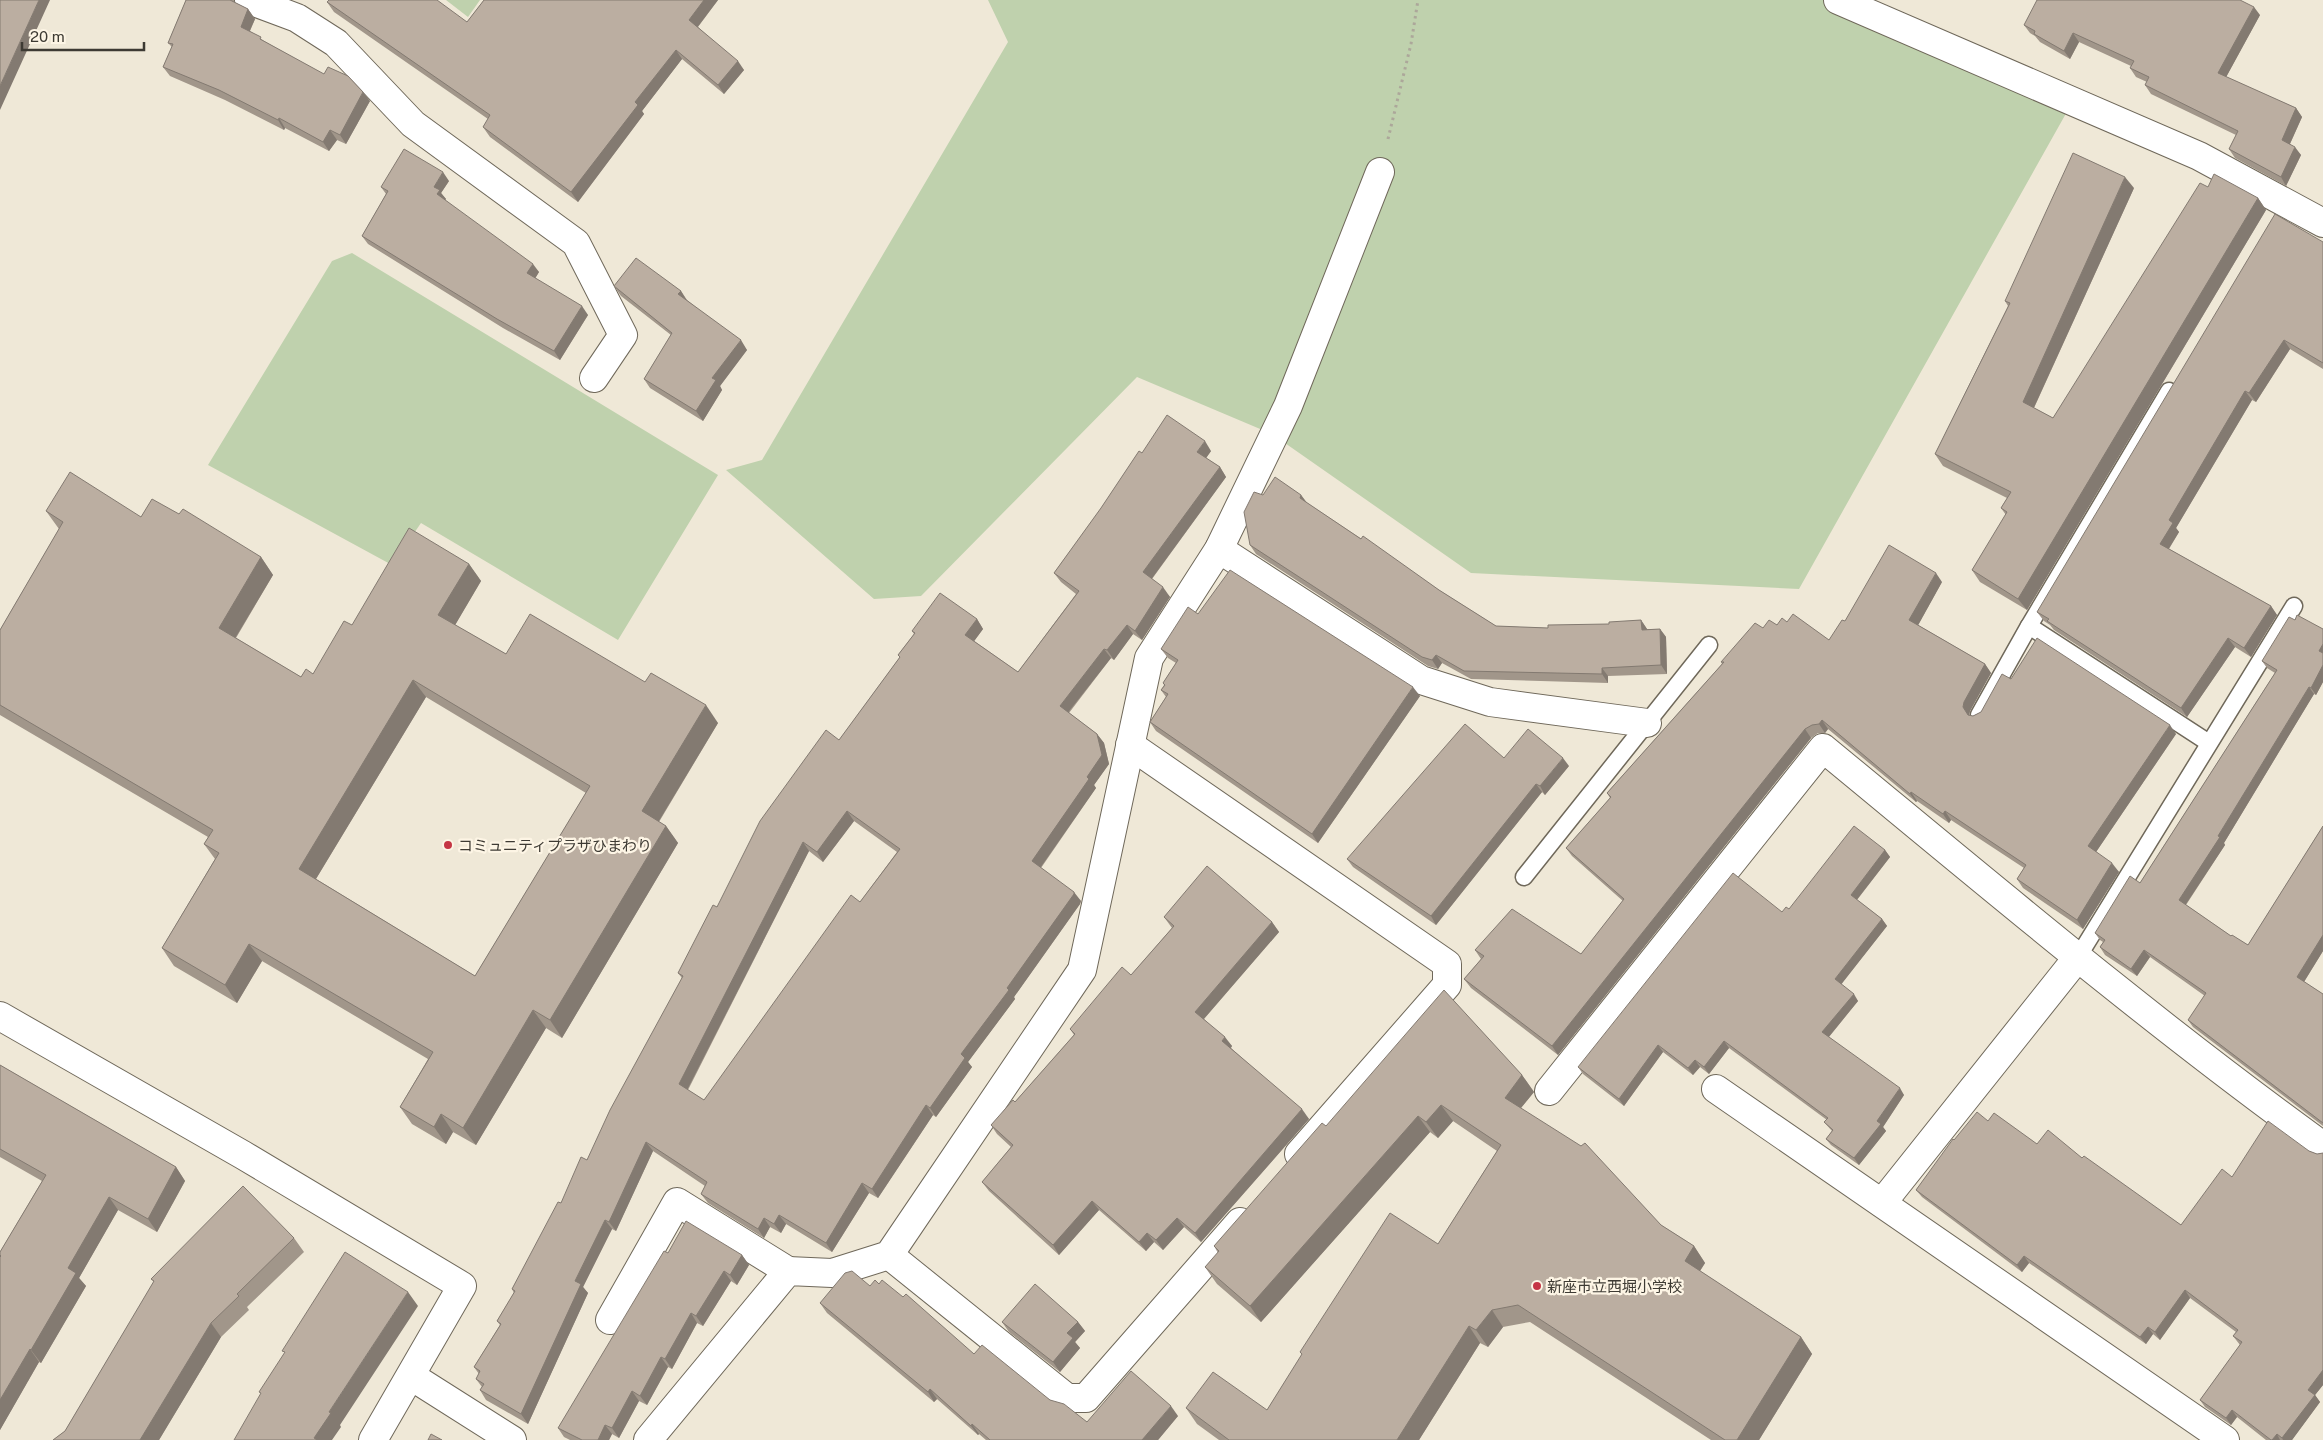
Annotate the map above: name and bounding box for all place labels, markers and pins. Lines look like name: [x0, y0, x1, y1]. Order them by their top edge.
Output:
place label: コミュニティプラザひまわり: [458, 837, 652, 854]
marker: コミュニティプラザひまわり: [442, 839, 454, 851]
place label: 新座市立西堀小学校: [1547, 1278, 1682, 1295]
marker: 新座市立西堀小学校: [1531, 1280, 1543, 1292]

